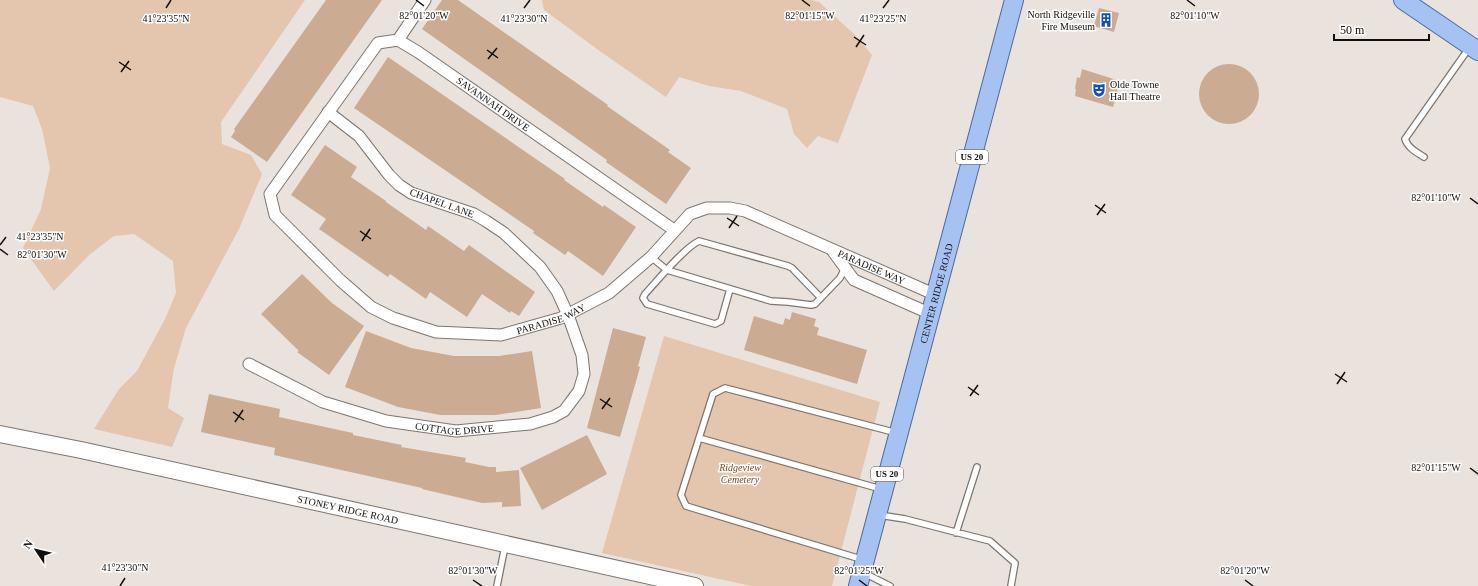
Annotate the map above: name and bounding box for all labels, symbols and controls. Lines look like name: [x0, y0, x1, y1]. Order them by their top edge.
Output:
place label: North Ridgeville Fire Museum: [1028, 9, 1096, 32]
text: 82°01'20"W: [399, 10, 449, 21]
text: 82°01'15"W: [785, 10, 835, 21]
text: 82°01'10"W: [1170, 10, 1220, 21]
building icon: North Ridgeville Fire Museum: [1098, 12, 1114, 28]
text: 41°23'35"N: [142, 13, 190, 24]
text: 41°23'30"N: [500, 13, 548, 24]
text: 41°23'25"N: [859, 13, 907, 24]
scale bar: [1334, 16, 1429, 42]
text: 50 m: [1340, 23, 1365, 37]
street label: SAVANNAH DRIVE: [454, 75, 532, 133]
place label: Olde Towne Hall Theatre: [1110, 79, 1161, 102]
theatre icon: Olde Towne Hall Theatre: [1091, 82, 1107, 98]
road number: US 20: [956, 150, 988, 164]
street label: CHAPEL LANE: [408, 186, 476, 220]
text: 82°01'10"W: [1411, 192, 1461, 203]
text: 41°23'35"N: [16, 231, 64, 242]
street label: CENTER RIDGE ROAD: [917, 242, 954, 344]
street label: PARADISE WAY: [836, 247, 907, 286]
text: 82°01'30"W: [17, 249, 67, 260]
street label: PARADISE WAY: [515, 301, 587, 336]
street label: COTTAGE DRIVE: [414, 420, 494, 437]
park label: Ridgeview Cemetery: [718, 462, 761, 485]
text: 82°01'15"W: [1411, 462, 1461, 473]
road number: US 20: [871, 467, 903, 481]
street label: STONEY RIDGE ROAD: [297, 493, 399, 526]
north arrow: [16, 530, 56, 570]
text: N: [21, 538, 35, 551]
text: 41°23'30"N: [101, 562, 149, 573]
text: 82°01'30"W: [448, 565, 498, 576]
text: 82°01'25"W: [834, 565, 884, 576]
text: 82°01'20"W: [1220, 565, 1270, 576]

